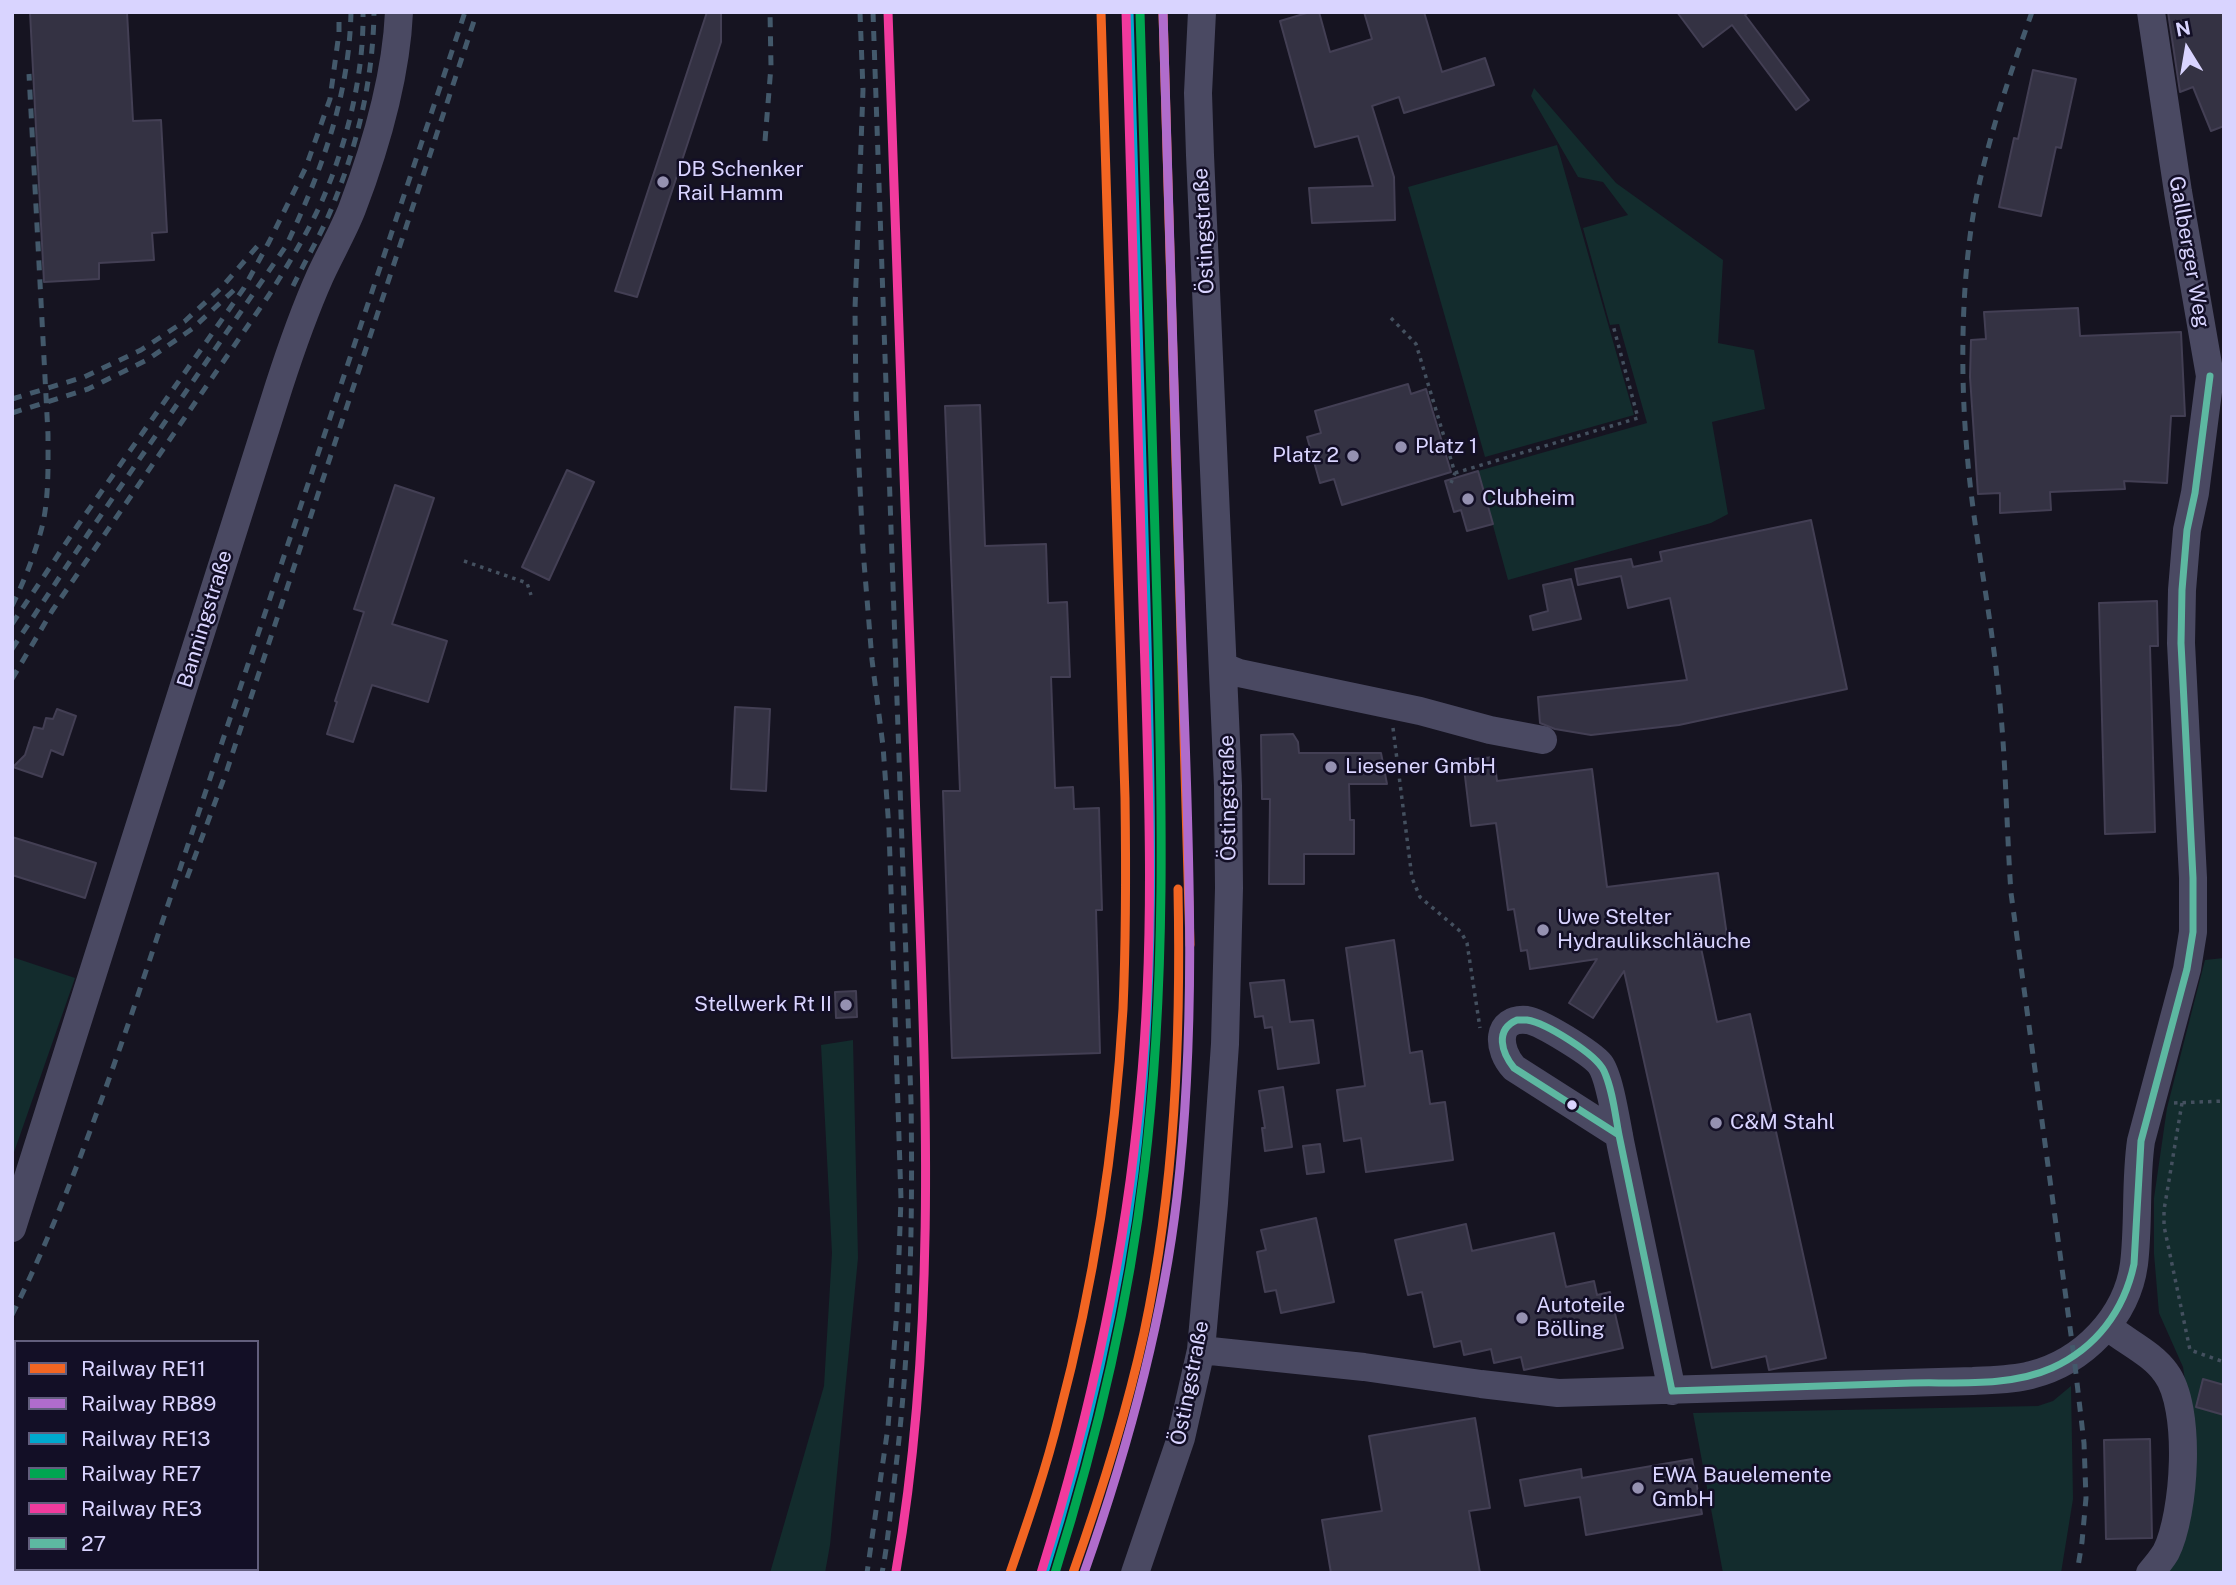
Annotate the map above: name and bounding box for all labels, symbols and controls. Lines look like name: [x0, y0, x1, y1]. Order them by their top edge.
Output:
north arrow: [2152, 14, 2222, 84]
text: N: [2174, 16, 2192, 41]
place label: DB Schenker Rail Hamm: [677, 157, 804, 207]
street label: Östingstraße: [1188, 167, 1220, 295]
marker: DB Schenker Rail Hamm: [655, 174, 671, 190]
street label: Gallberger Weg: [2163, 174, 2215, 330]
place label: Platz 1: [1415, 434, 1478, 460]
marker: Platz 1: [1393, 439, 1409, 455]
place label: Platz 2: [1272, 443, 1339, 469]
marker: Platz 2: [1345, 448, 1361, 464]
place label: Clubheim: [1482, 486, 1575, 512]
marker: Clubheim: [1460, 491, 1476, 507]
street label: Banningstraße: [172, 547, 238, 691]
street label: Östingstraße: [1214, 735, 1242, 861]
place label: Liesener GmbH: [1345, 754, 1496, 780]
marker: Liesener GmbH: [1323, 759, 1339, 775]
place label: Uwe Stelter Hydraulikschläuche: [1557, 905, 1751, 955]
marker: Uwe Stelter Hydraulikschläuche: [1535, 922, 1551, 938]
place label: Stellwerk Rt II: [694, 992, 832, 1018]
marker: Stellwerk Rt II: [838, 997, 854, 1013]
unlabelled marker: [1565, 1098, 1579, 1112]
place label: C&M Stahl: [1730, 1110, 1835, 1136]
marker: C&M Stahl: [1708, 1115, 1724, 1131]
place label: Autoteile Bölling: [1536, 1293, 1625, 1343]
marker: Autoteile Bölling: [1514, 1310, 1530, 1326]
street label: Östingstraße: [1166, 1319, 1214, 1447]
legend: [14, 1340, 259, 1571]
text: Railway RE11: [81, 1356, 206, 1381]
text: Railway RB89: [81, 1391, 216, 1416]
text: Railway RE13: [81, 1426, 211, 1451]
text: Railway RE7: [81, 1461, 201, 1486]
place label: EWA Bauelemente GmbH: [1652, 1463, 1832, 1513]
marker: EWA Bauelemente GmbH: [1630, 1480, 1646, 1496]
text: Railway RE3: [81, 1496, 202, 1521]
text: 27: [81, 1531, 106, 1556]

